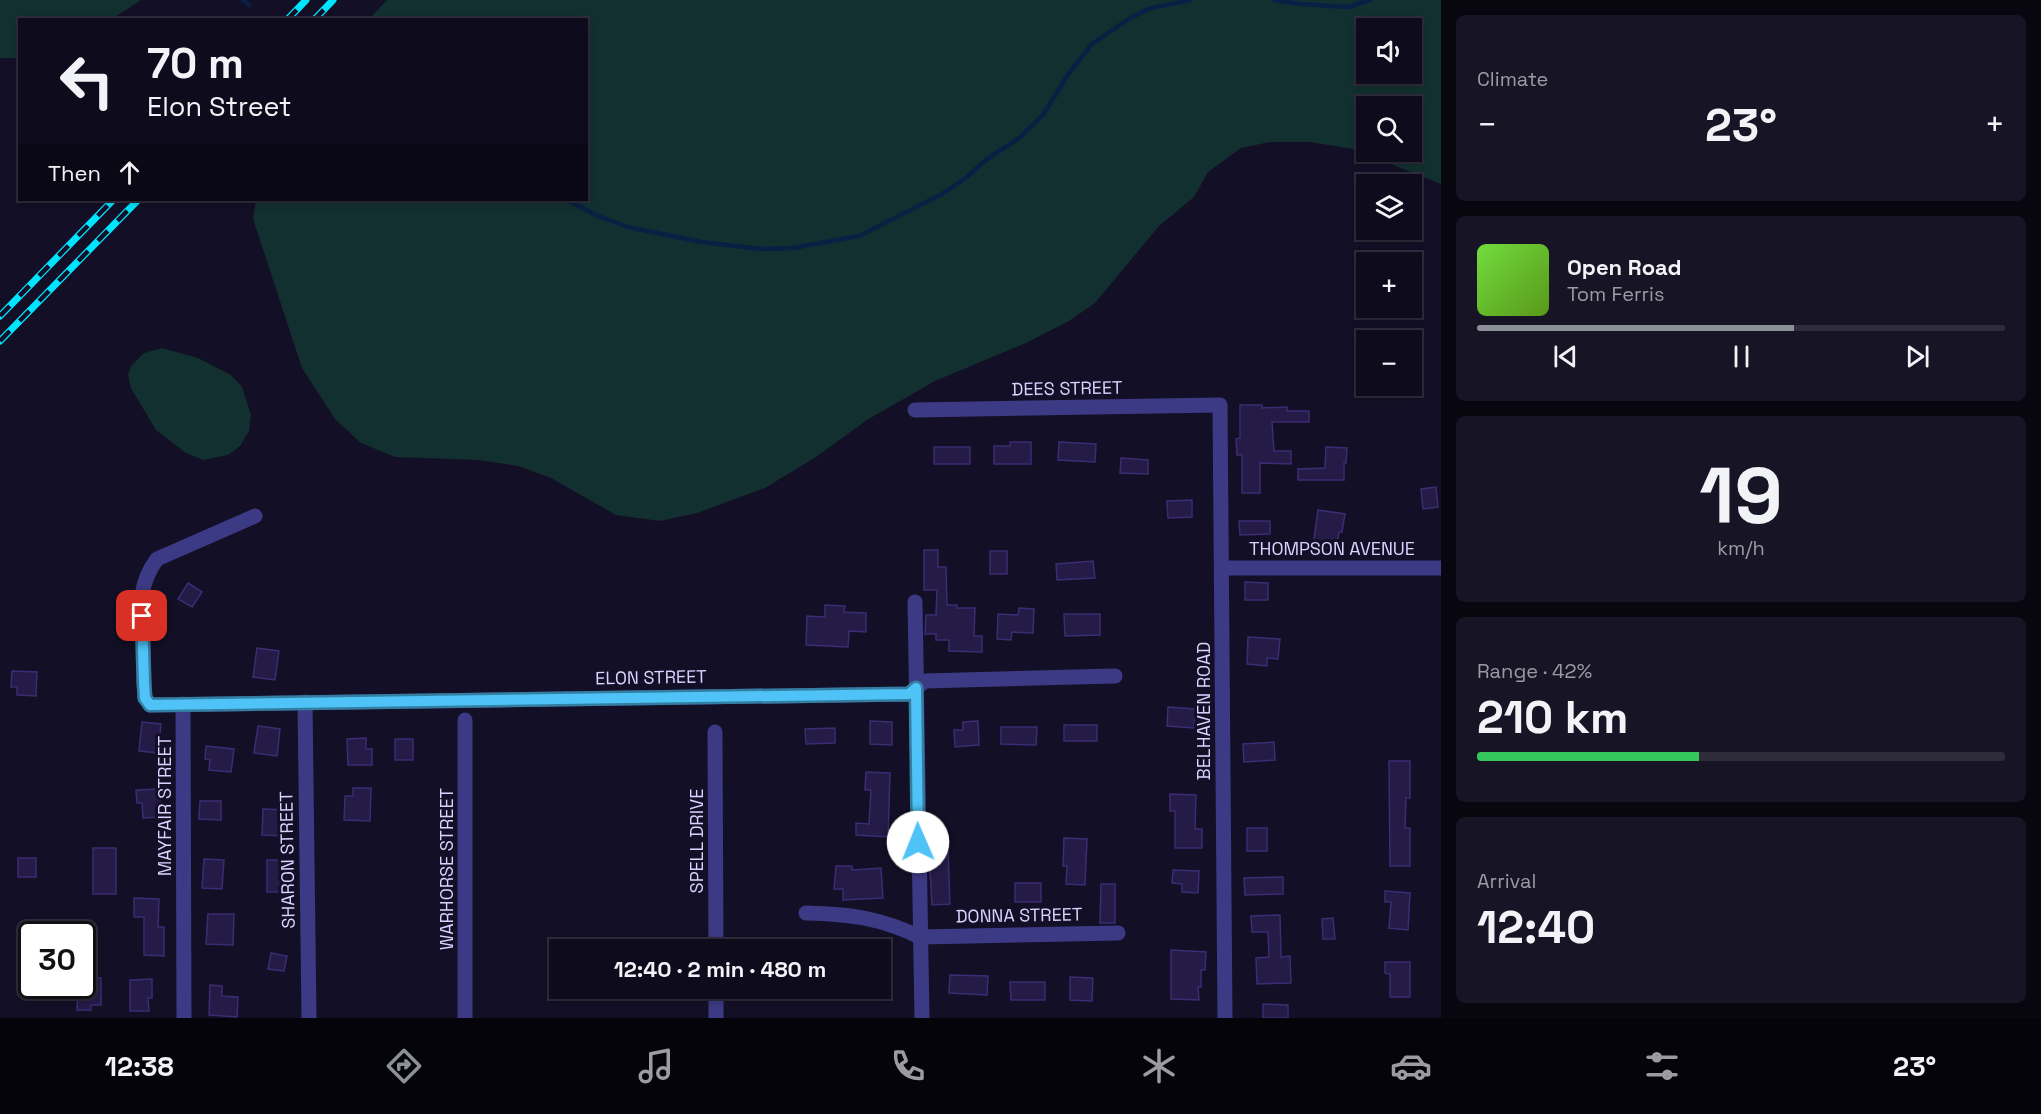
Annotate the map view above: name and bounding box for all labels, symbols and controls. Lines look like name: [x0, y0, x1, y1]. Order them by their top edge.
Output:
map controls: [1356, 18, 1422, 396]
button: sound: [1356, 18, 1422, 84]
text: 70 m: [147, 37, 244, 90]
icon: left: [48, 42, 126, 120]
text: Climate: [1477, 66, 1548, 92]
text: Elon Street: [147, 89, 292, 124]
button: search: [1356, 96, 1422, 162]
text: 23°: [1705, 97, 1777, 154]
text: −: [1477, 104, 1497, 146]
text: +: [1985, 104, 2005, 146]
icon: ahead: [113, 156, 146, 189]
text: Then: [48, 159, 101, 187]
button: layers: [1356, 174, 1422, 240]
button: +: [1356, 252, 1422, 318]
text: Open Road: [1567, 253, 1682, 281]
text: Tom Ferris: [1567, 281, 1665, 307]
button: −: [1356, 330, 1422, 396]
icon: previous: [1549, 340, 1582, 373]
icon: pause: [1725, 340, 1758, 373]
icon: next: [1901, 340, 1934, 373]
street label: DEES STREET: [1011, 376, 1123, 400]
text: 19: [1699, 446, 1783, 546]
text: km/h: [1717, 535, 1765, 561]
street label: THOMPSON AVENUE: [1249, 537, 1415, 560]
pin: [116, 590, 167, 641]
icon: arrive: [125, 599, 158, 632]
street label: BELHAVEN ROAD: [1192, 642, 1215, 780]
text: Range · 42%: [1477, 658, 1592, 684]
street label: ELON STREET: [595, 665, 707, 689]
text: 210 km: [1477, 689, 1628, 746]
street label: MAYFAIR STREET: [153, 735, 176, 876]
street label: WARHORSE STREET: [435, 787, 458, 950]
street label: SPELL DRIVE: [685, 789, 708, 893]
street label: SHARON STREET: [274, 791, 300, 929]
position arrow: [886, 810, 950, 874]
text: Arrival: [1477, 868, 1536, 894]
text: 12:40: [1477, 899, 1595, 956]
street label: DONNA STREET: [955, 902, 1083, 928]
speed limit sign: 30: [18, 921, 96, 999]
text: 12:40 · 2 min · 480 m: [614, 955, 826, 983]
icon: directions: [383, 1045, 425, 1087]
icon: music: [635, 1045, 677, 1087]
icon: phone: [887, 1045, 929, 1087]
icon: climate: [1138, 1045, 1180, 1087]
icon: car: [1390, 1045, 1432, 1087]
icon: filters: [1641, 1045, 1683, 1087]
text: 12:38: [105, 1049, 174, 1084]
text: 23°: [1893, 1049, 1936, 1084]

